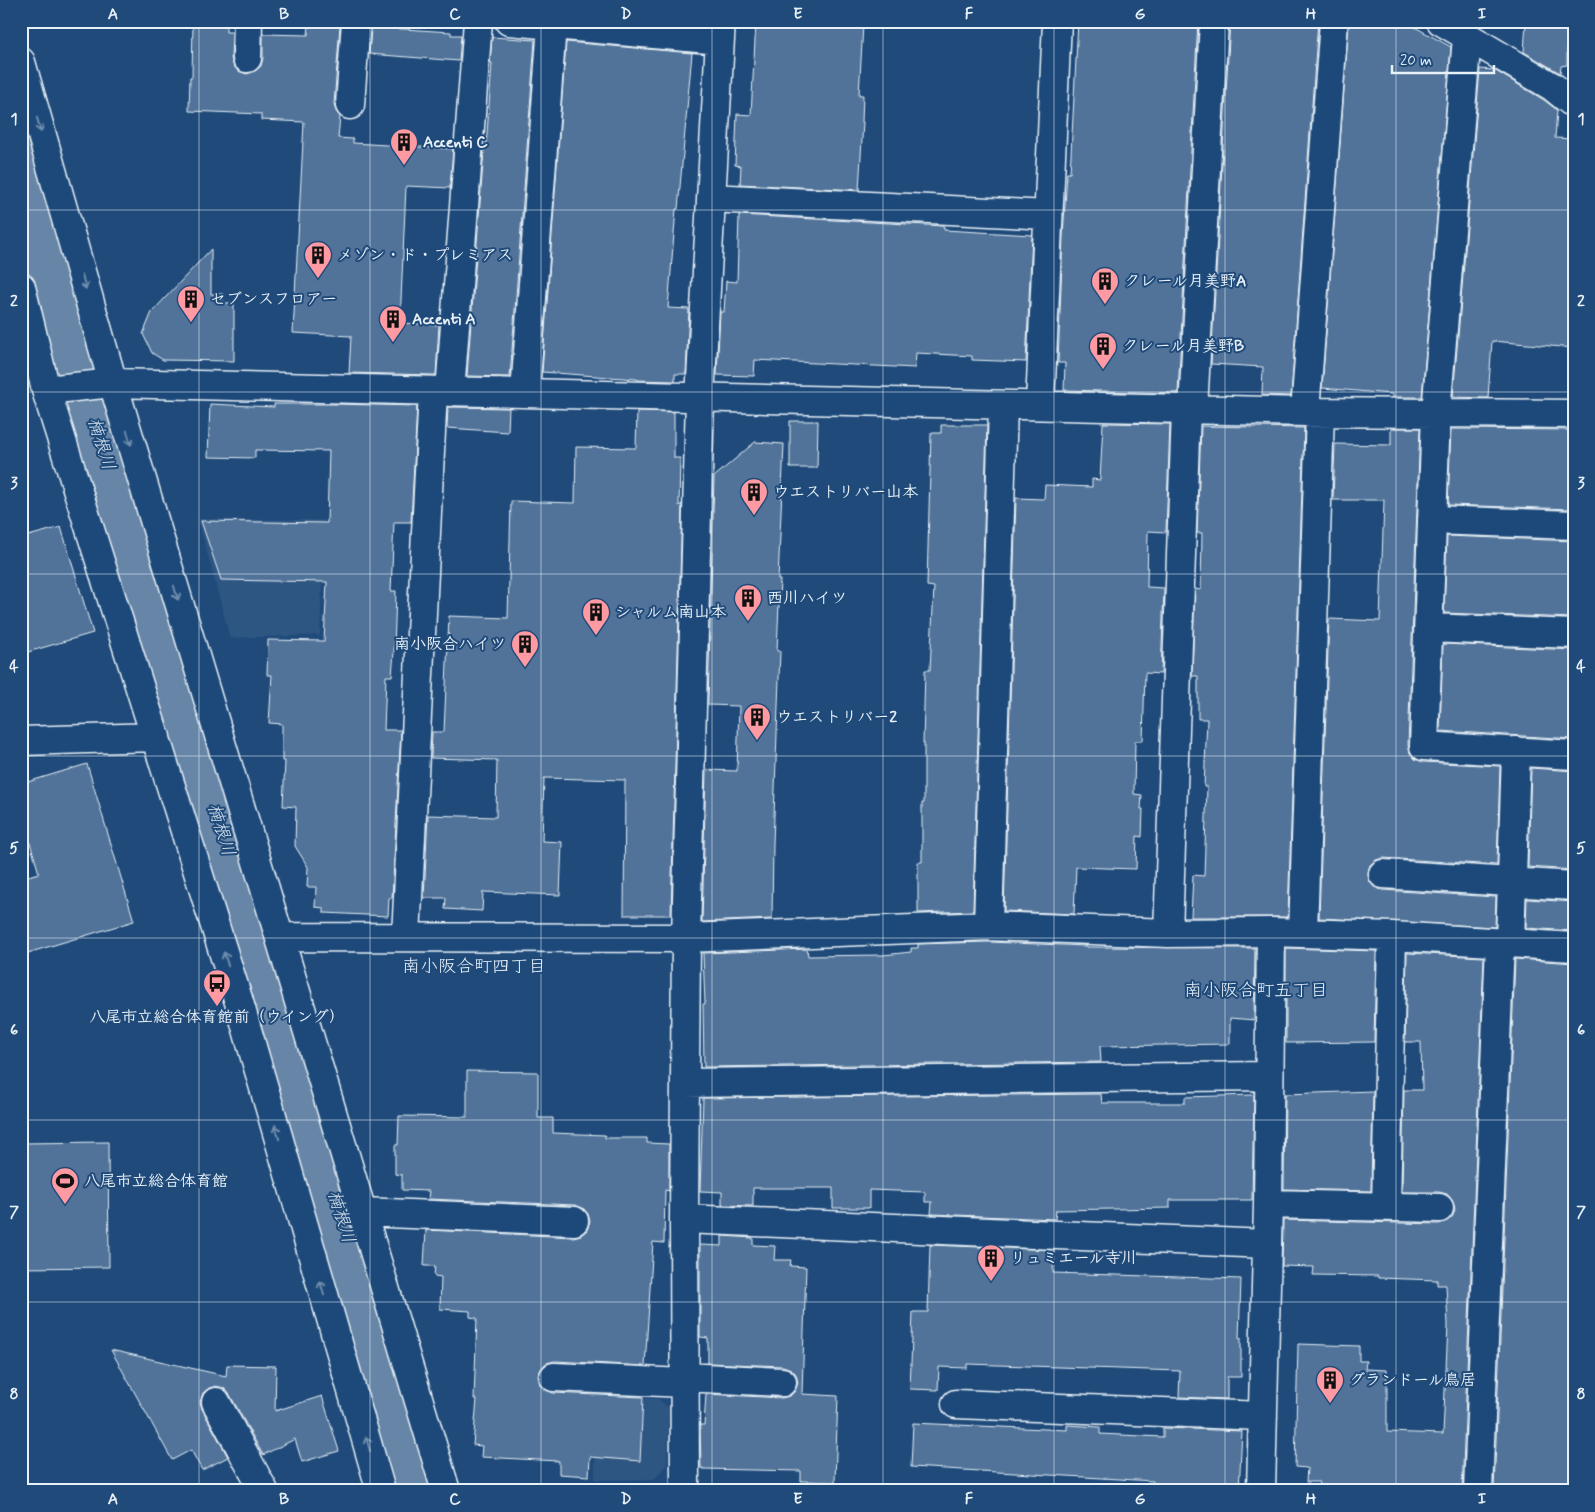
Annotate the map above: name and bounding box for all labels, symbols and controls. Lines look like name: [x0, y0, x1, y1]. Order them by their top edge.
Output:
text: A: [108, 4, 118, 25]
text: B: [279, 4, 289, 25]
text: C: [449, 4, 461, 25]
text: D: [620, 4, 632, 25]
text: E: [793, 4, 803, 25]
text: F: [965, 4, 974, 25]
text: G: [1135, 4, 1146, 25]
text: H: [1306, 4, 1317, 25]
text: I: [1478, 4, 1487, 25]
scale bar: [1392, 42, 1495, 74]
text: 20 m: [1400, 51, 1432, 71]
text: 1: [10, 109, 18, 130]
text: 1: [1577, 109, 1585, 130]
one-way arrow: [35, 117, 45, 133]
building icon: Accenti C: [389, 127, 419, 166]
place label: Accenti C: [423, 132, 488, 153]
building icon: メゾン・ド・プレミアス: [303, 240, 333, 279]
place label: メゾン・ド・プレミアス: [337, 245, 513, 266]
building icon: クレール月美野A: [1090, 266, 1120, 305]
place label: クレール月美野A: [1124, 271, 1246, 292]
one-way arrow: [80, 273, 89, 289]
building icon: セブンスフロアー: [176, 284, 206, 323]
place label: セブンスフロアー: [210, 289, 337, 310]
text: 2: [10, 291, 18, 312]
text: 2: [1577, 291, 1585, 312]
building icon: Accenti A: [378, 304, 408, 343]
place label: Accenti A: [412, 309, 476, 330]
building icon: クレール月美野B: [1088, 331, 1118, 370]
place label: クレール月美野B: [1122, 336, 1244, 357]
water label: 楠根川: [82, 415, 120, 473]
one-way arrow: [125, 429, 135, 445]
text: 3: [10, 473, 18, 494]
text: 3: [1577, 473, 1585, 494]
building icon: ウエストリバー山本: [739, 477, 769, 516]
place label: ウエストリバー山本: [773, 482, 918, 503]
building icon: 西川ハイツ: [733, 583, 763, 622]
one-way arrow: [172, 585, 182, 601]
place label: 西川ハイツ: [767, 588, 847, 609]
building icon: シャルム南山本: [581, 597, 611, 636]
place label: シャルム南山本: [615, 602, 726, 623]
building icon: 南小阪合ハイツ: [510, 629, 540, 668]
place label: 南小阪合ハイツ: [394, 634, 506, 655]
text: 4: [9, 656, 19, 677]
text: 4: [1576, 656, 1586, 677]
building icon: ウエストリバー2: [742, 702, 772, 741]
place label: ウエストリバー2: [776, 707, 897, 728]
water label: 楠根川: [202, 801, 240, 859]
text: 5: [9, 838, 19, 859]
text: 5: [1576, 838, 1586, 859]
one-way arrow: [221, 952, 230, 968]
district label: 南小阪合町四丁目: [402, 955, 546, 979]
bus stop icon: 八尾市立総合体育館前（ウイング）: [202, 968, 232, 1007]
district label: 南小阪合町五丁目: [1184, 979, 1328, 1003]
place label: 八尾市立総合体育館前（ウイング）: [89, 1007, 345, 1028]
text: 6: [10, 1020, 18, 1041]
text: 6: [1577, 1020, 1585, 1041]
one-way arrow: [272, 1124, 282, 1140]
sports icon: 八尾市立総合体育館: [50, 1166, 80, 1205]
place label: 八尾市立総合体育館: [84, 1171, 228, 1192]
water label: 楠根川: [322, 1188, 360, 1246]
text: 7: [9, 1202, 19, 1223]
text: 7: [1576, 1202, 1586, 1223]
building icon: リュミエール寺川: [976, 1243, 1006, 1282]
place label: リュミエール寺川: [1010, 1248, 1137, 1269]
one-way arrow: [317, 1280, 327, 1296]
building icon: グランドール鳥居: [1315, 1365, 1345, 1404]
place label: グランドール鳥居: [1349, 1370, 1476, 1391]
text: 8: [9, 1384, 19, 1405]
text: 8: [1576, 1384, 1586, 1405]
one-way arrow: [362, 1436, 372, 1452]
text: A: [108, 1489, 118, 1510]
text: B: [279, 1489, 289, 1510]
text: C: [449, 1489, 461, 1510]
text: D: [620, 1489, 632, 1510]
text: E: [793, 1489, 803, 1510]
text: F: [965, 1489, 974, 1510]
text: G: [1135, 1489, 1146, 1510]
text: H: [1306, 1489, 1317, 1510]
text: I: [1478, 1489, 1487, 1510]

